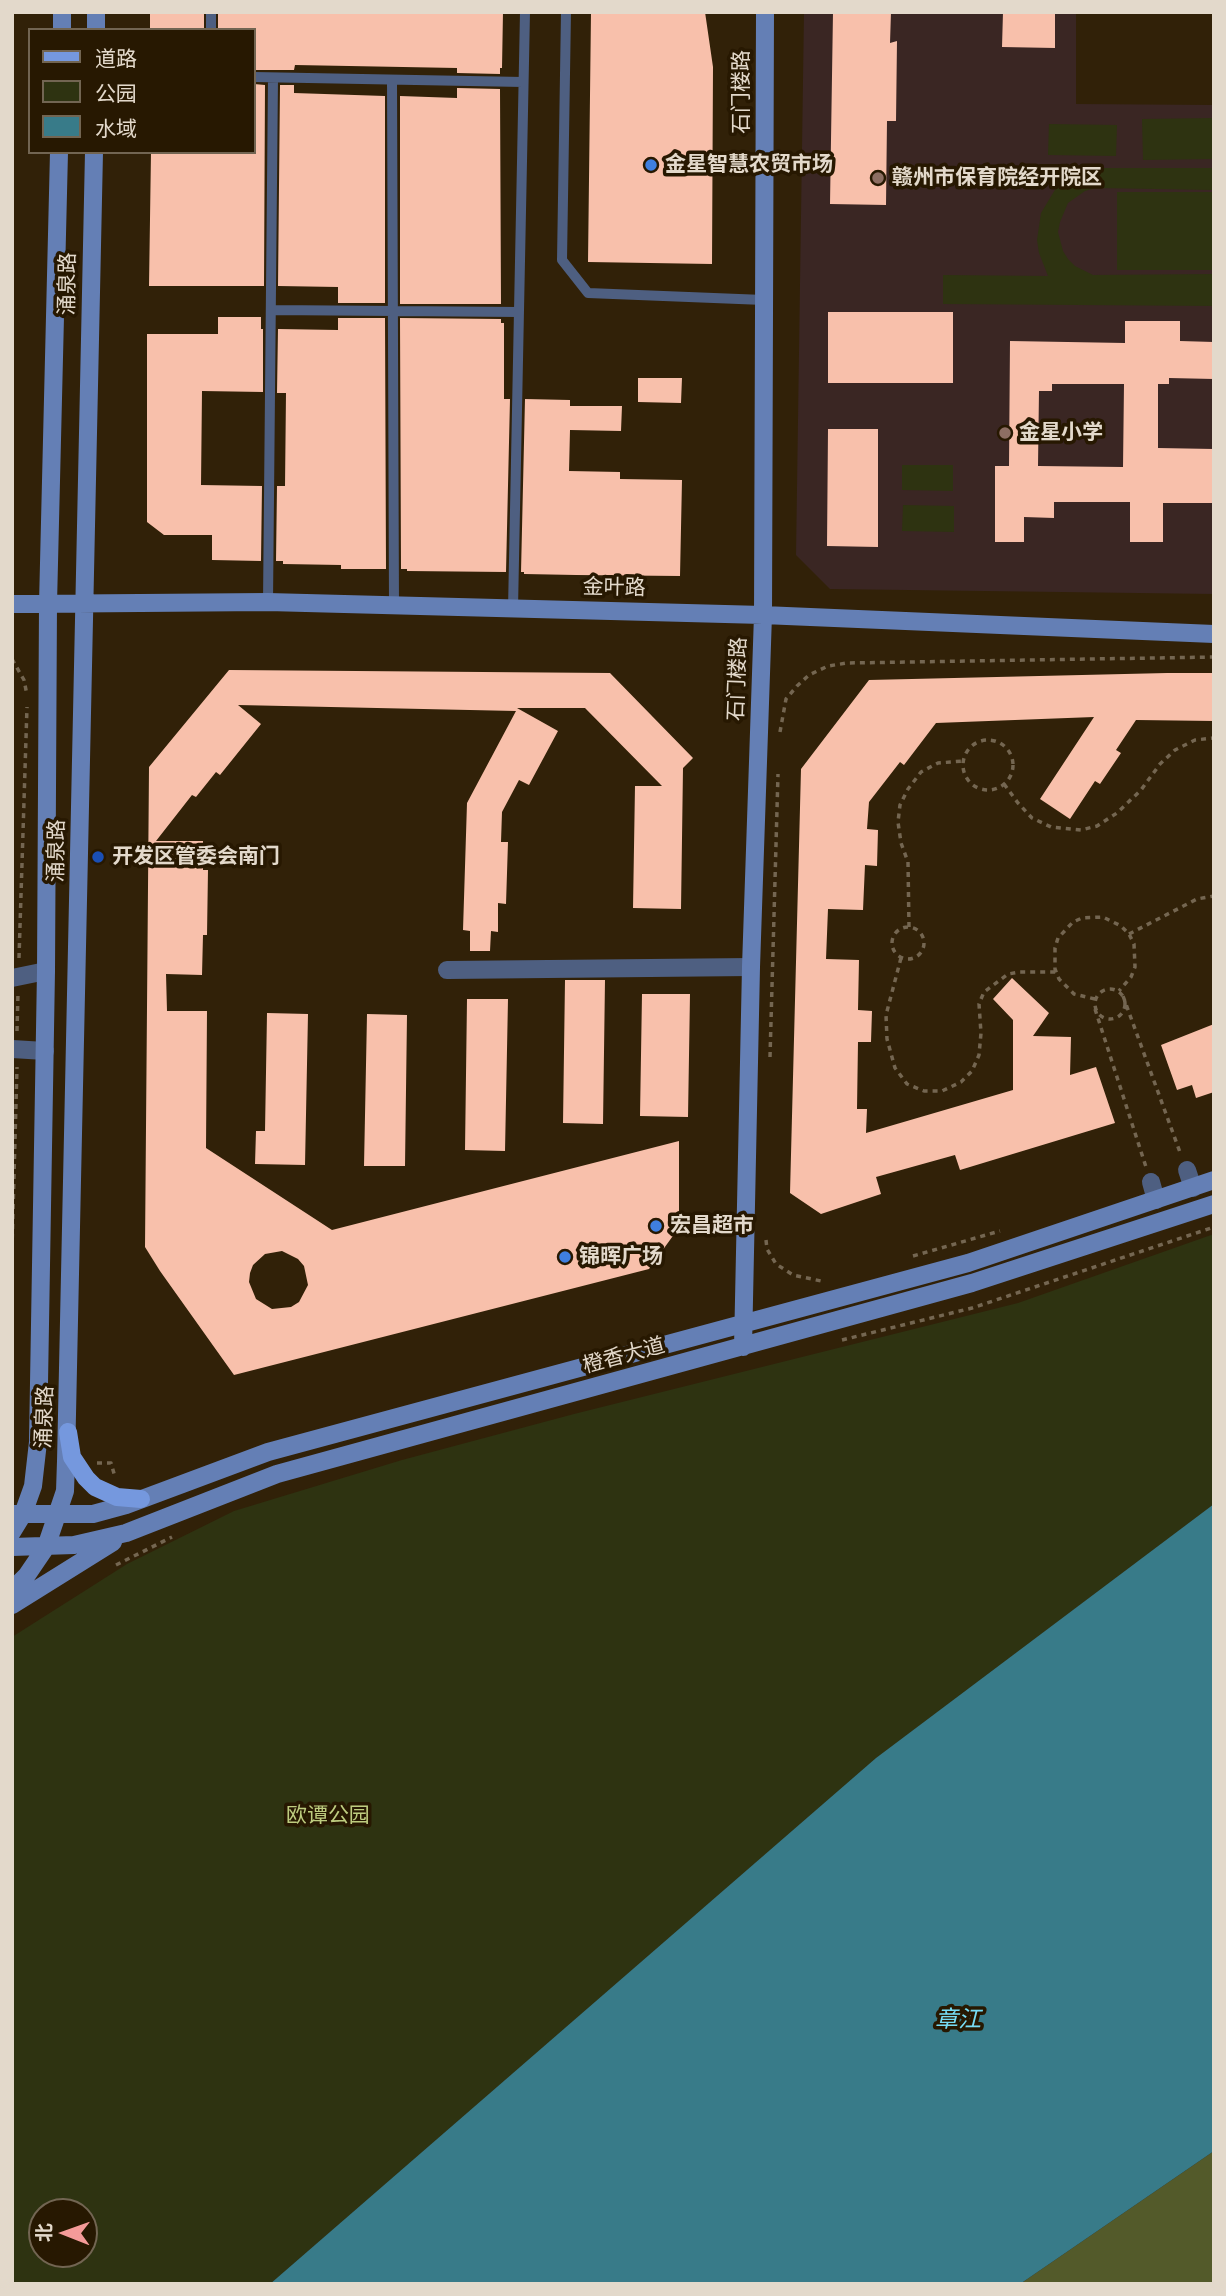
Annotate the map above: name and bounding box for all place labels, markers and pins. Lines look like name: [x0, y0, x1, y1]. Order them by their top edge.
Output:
place label: 金星智慧农贸市场: [665, 152, 833, 178]
marker: 金星智慧农贸市场: [643, 157, 659, 173]
place label: 赣州市保育院经开院区: [892, 165, 1102, 191]
marker: 赣州市保育院经开院区: [870, 170, 886, 186]
place label: 金星小学: [1019, 420, 1103, 446]
marker: 金星小学: [997, 425, 1013, 441]
place label: 开发区管委会南门: [112, 844, 280, 870]
marker: 开发区管委会南门: [90, 849, 106, 865]
place label: 宏昌超市: [670, 1213, 754, 1239]
marker: 宏昌超市: [648, 1218, 664, 1234]
place label: 锦晖广场: [579, 1244, 663, 1270]
marker: 锦晖广场: [557, 1249, 573, 1265]

